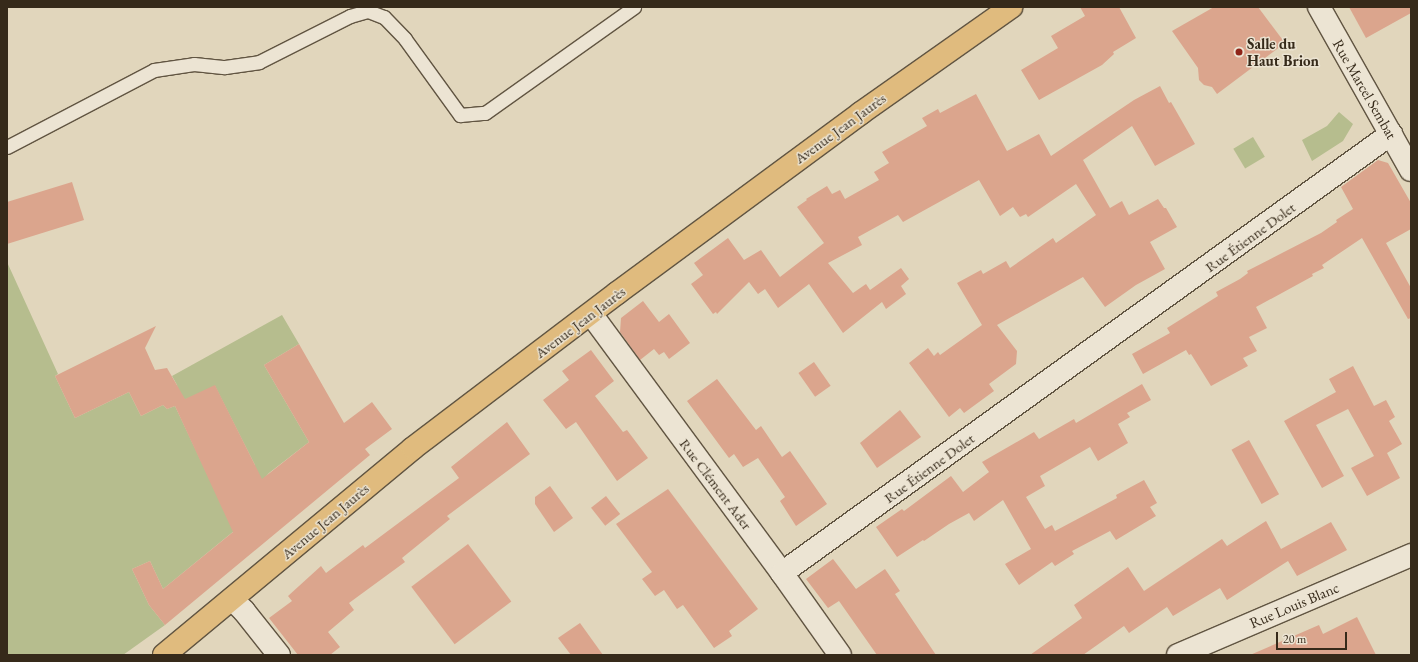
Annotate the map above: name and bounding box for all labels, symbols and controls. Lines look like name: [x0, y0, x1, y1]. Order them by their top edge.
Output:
place label: Salle du Haut Brion: [1247, 34, 1319, 69]
street label: Rue Marcel Sembat: [1329, 36, 1401, 142]
marker: Salle du Haut Brion: [1234, 47, 1244, 57]
street label: Avenue Jean Jaurès: [791, 89, 889, 167]
street label: Rue Étienne Dolet: [1201, 198, 1299, 276]
street label: Avenue Jean Jaurès: [531, 282, 629, 362]
street label: Rue Étienne Dolet: [880, 429, 978, 507]
street label: Rue Clément Ader: [676, 435, 756, 533]
street label: Avenue Jean Jaurès: [278, 479, 372, 563]
street label: Rue Louis Blanc: [1247, 578, 1341, 632]
scale bar: [1278, 624, 1349, 650]
text: 20 m: [1283, 631, 1306, 647]

